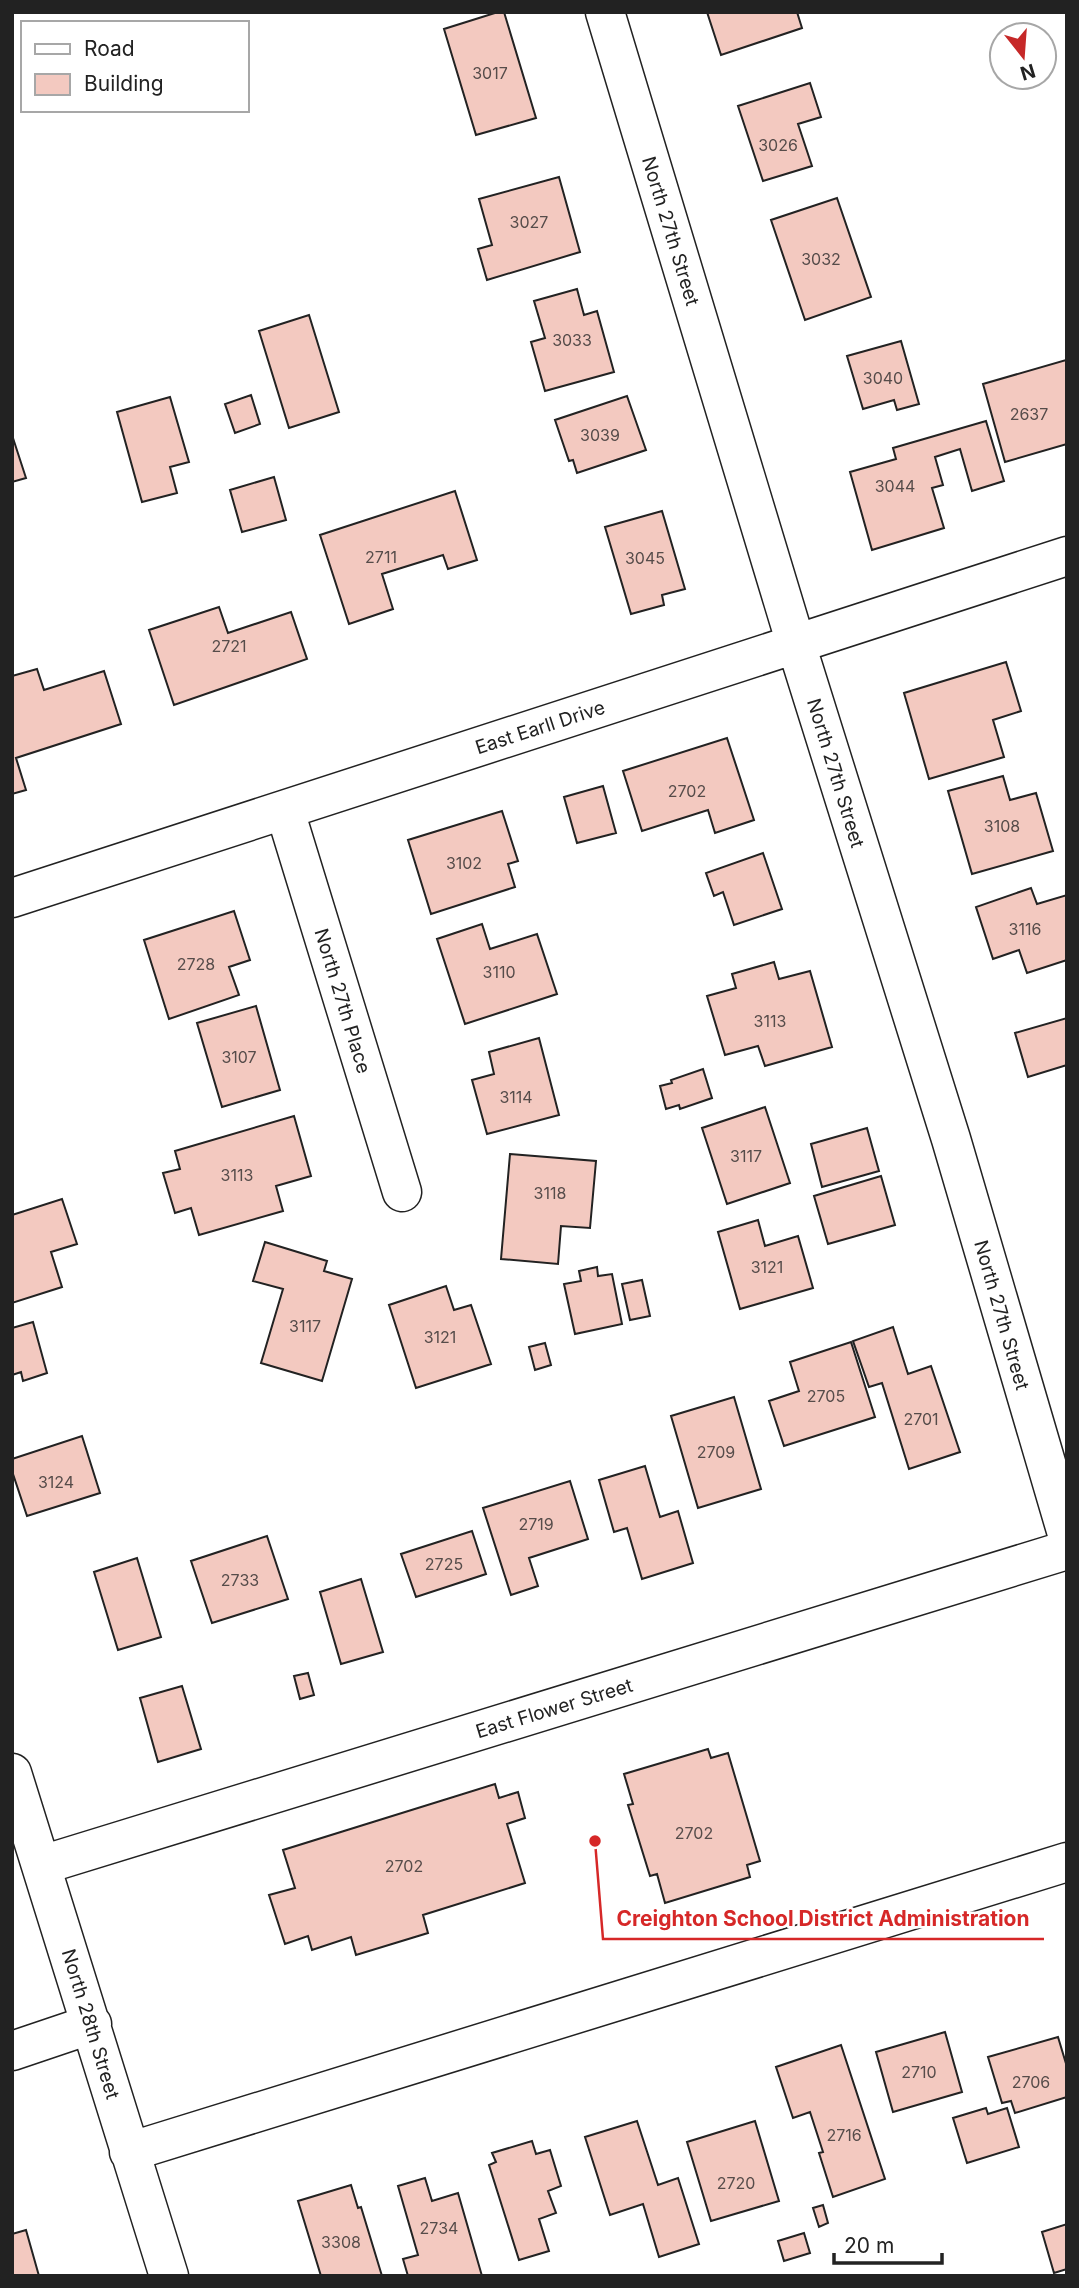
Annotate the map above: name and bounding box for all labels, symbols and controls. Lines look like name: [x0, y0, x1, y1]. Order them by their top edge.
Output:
legend: [21, 21, 248, 112]
north arrow: [988, 21, 1058, 91]
text: Road: [84, 36, 135, 61]
text: N: [1018, 59, 1038, 85]
house number: 3017: [472, 63, 508, 83]
text: Building: [84, 71, 164, 96]
house number: 3026: [758, 135, 798, 155]
street label: North 27th Street: [637, 154, 704, 308]
house number: 3027: [510, 212, 548, 232]
house number: 3032: [801, 249, 841, 269]
house number: 3033: [552, 330, 592, 350]
house number: 3040: [863, 368, 903, 388]
house number: 2637: [1010, 404, 1048, 424]
house number: 3039: [580, 425, 620, 445]
house number: 3044: [875, 476, 915, 496]
house number: 2711: [365, 547, 397, 567]
house number: 3045: [625, 548, 665, 568]
house number: 2721: [211, 636, 247, 656]
street label: East Earll Drive: [472, 696, 608, 759]
street label: North 27th Street: [802, 696, 869, 850]
house number: 2702: [668, 781, 706, 801]
house number: 3108: [984, 816, 1020, 836]
house number: 3102: [446, 853, 482, 873]
house number: 3116: [1009, 919, 1041, 939]
street label: North 27th Place: [310, 926, 376, 1076]
house number: 2728: [177, 954, 215, 974]
house number: 3110: [483, 962, 516, 982]
house number: 3113: [754, 1011, 786, 1031]
house number: 3107: [221, 1047, 257, 1067]
house number: 3114: [499, 1087, 533, 1107]
house number: 3117: [730, 1146, 762, 1166]
house number: 3113: [221, 1165, 253, 1185]
house number: 3118: [534, 1183, 566, 1203]
street label: North 27th Street: [969, 1238, 1034, 1393]
house number: 3121: [751, 1257, 783, 1277]
house number: 3117: [289, 1316, 321, 1336]
house number: 3121: [424, 1327, 456, 1347]
house number: 2705: [807, 1386, 845, 1406]
house number: 2701: [903, 1409, 939, 1429]
house number: 2709: [697, 1442, 735, 1462]
house number: 3124: [38, 1472, 74, 1492]
house number: 2719: [518, 1514, 554, 1534]
house number: 2725: [425, 1554, 463, 1574]
house number: 2733: [221, 1570, 259, 1590]
street label: East Flower Street: [473, 1674, 635, 1743]
house number: 2702: [675, 1823, 713, 1843]
house number: 2702: [385, 1856, 423, 1876]
callout: Creighton School District Administration: [603, 1897, 1044, 1939]
text: Creighton School District Administration: [616, 1906, 1030, 1931]
street label: North 28th Street: [57, 1946, 124, 2102]
house number: 2710: [901, 2062, 937, 2082]
house number: 2706: [1012, 2072, 1050, 2092]
house number: 2716: [826, 2125, 862, 2145]
house number: 2720: [717, 2173, 755, 2193]
house number: 2734: [420, 2218, 458, 2238]
scale bar: [834, 2222, 942, 2266]
house number: 3308: [321, 2232, 361, 2252]
text: 20 m: [844, 2233, 894, 2258]

